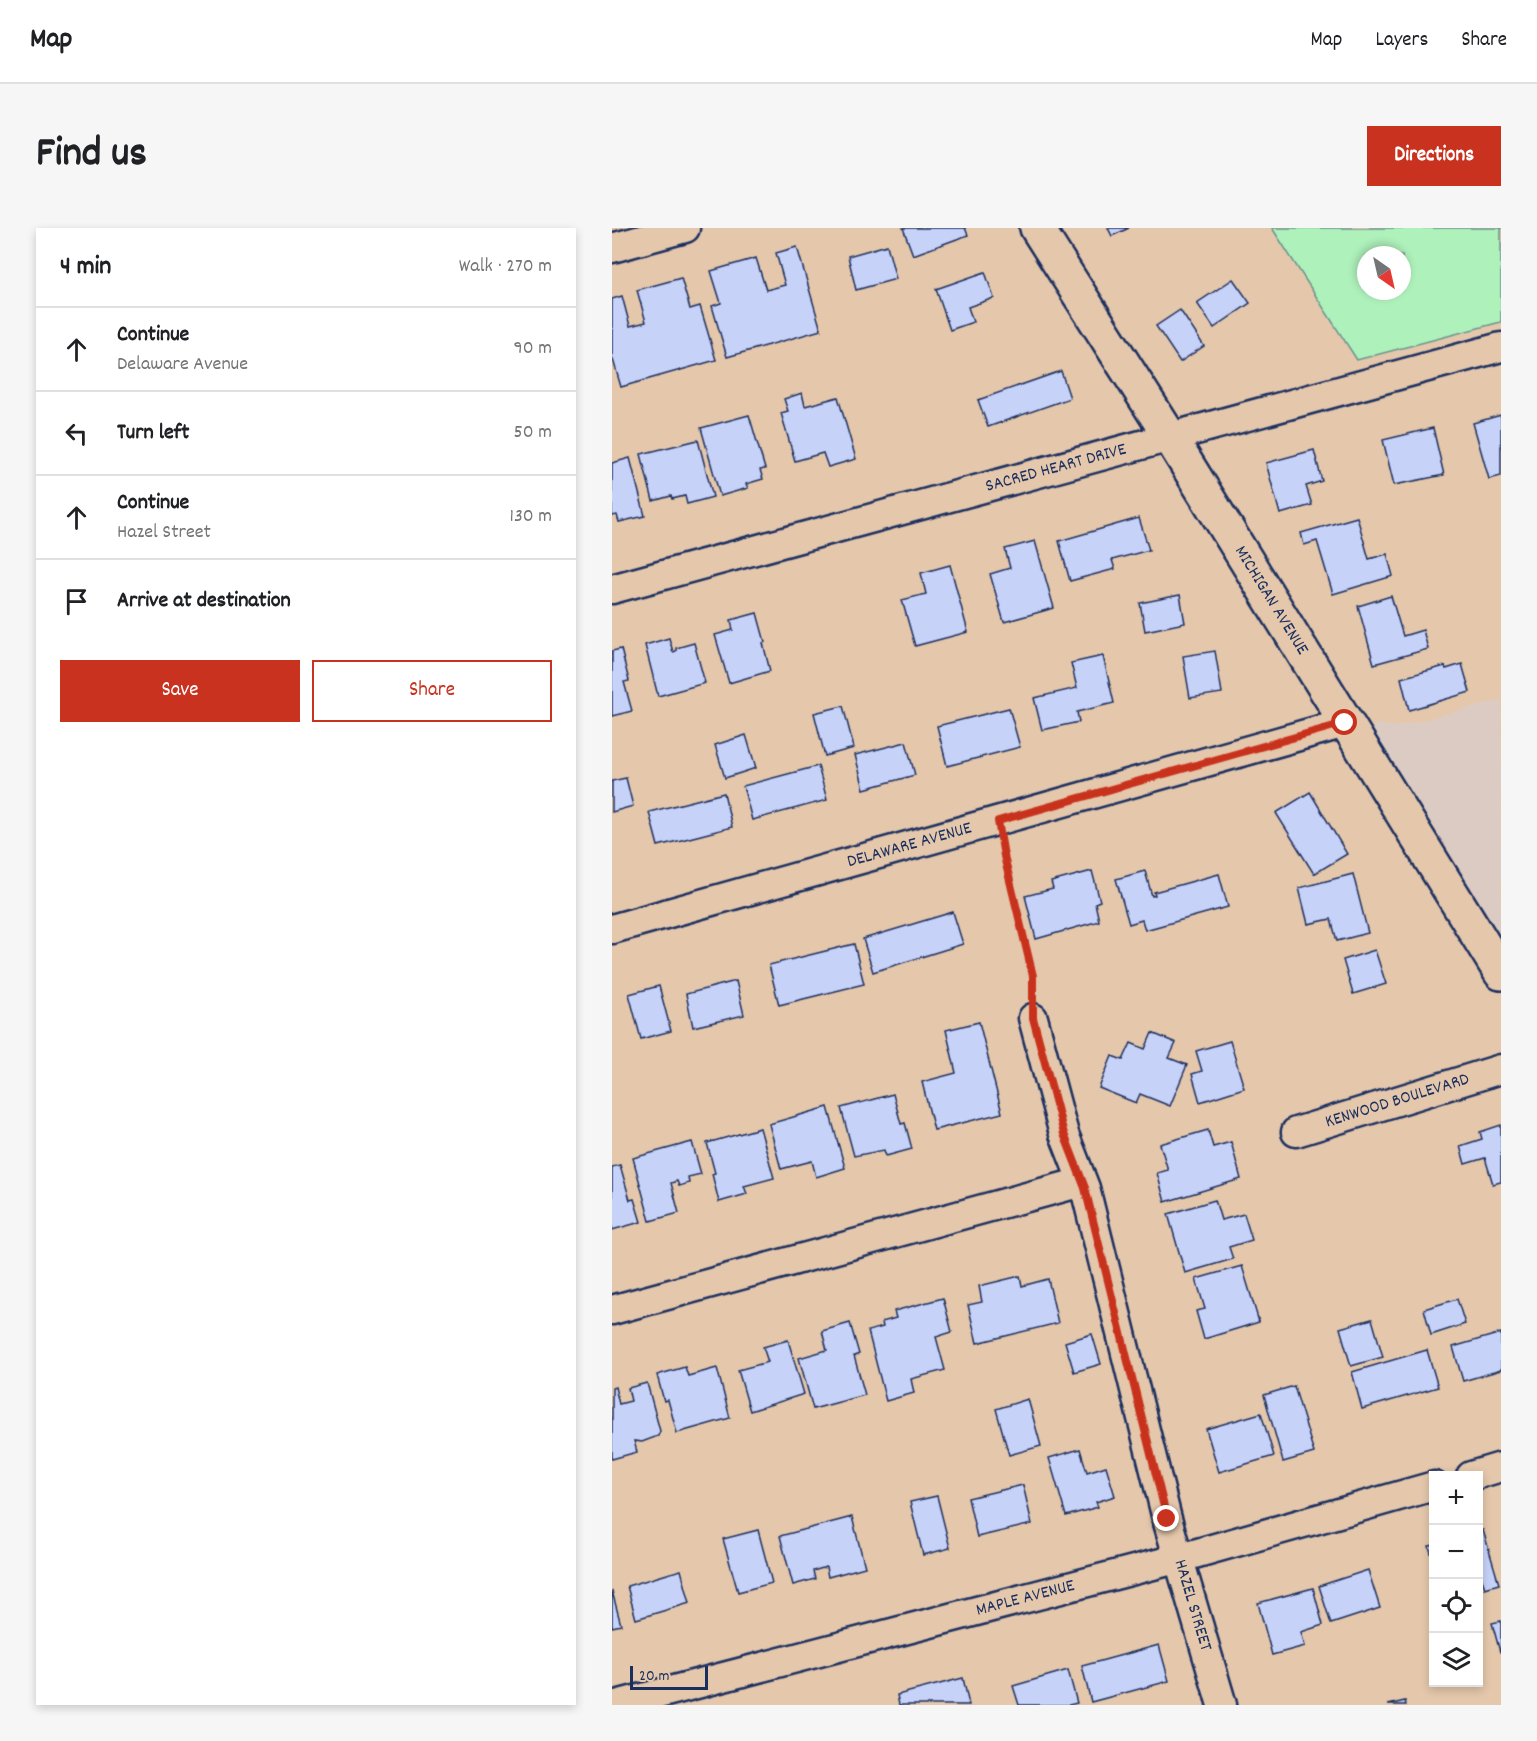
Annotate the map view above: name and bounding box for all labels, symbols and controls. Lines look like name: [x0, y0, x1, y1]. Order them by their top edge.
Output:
text: Map: [30, 21, 72, 61]
text: Map: [1311, 26, 1342, 56]
text: Layers: [1375, 26, 1428, 56]
text: Share: [1461, 26, 1507, 56]
text: Find us: [36, 126, 147, 186]
button: Directions: [1367, 126, 1501, 186]
north arrow: [1357, 246, 1411, 300]
text: 4 min: [60, 249, 111, 286]
text: Walk · 270 m: [459, 253, 552, 281]
text: Continue: [117, 320, 189, 351]
icon: ahead: [60, 333, 93, 366]
text: 90 m: [514, 335, 552, 363]
text: Delaware Avenue: [117, 351, 248, 379]
icon: left: [60, 417, 93, 450]
text: Turn left: [117, 418, 189, 449]
text: 50 m: [514, 419, 552, 447]
street label: SACRED HEART DRIVE: [983, 437, 1129, 499]
text: Continue: [117, 488, 189, 519]
icon: ahead: [60, 501, 93, 534]
text: 130 m: [510, 503, 552, 531]
text: Hazel Street: [117, 519, 211, 547]
street label: MICHIGAN AVENUE: [1228, 541, 1314, 660]
icon: arrive: [60, 585, 93, 618]
text: Arrive at destination: [117, 586, 291, 617]
button: Save: [60, 660, 300, 722]
button: Share: [312, 660, 552, 722]
route start: [1331, 709, 1357, 735]
street label: DELAWARE AVENUE: [844, 816, 975, 875]
street label: KENWOOD BOULEVARD: [1322, 1067, 1472, 1135]
map controls: [1429, 1471, 1483, 1687]
button: +: [1429, 1471, 1483, 1525]
route end: [1153, 1505, 1179, 1531]
button: −: [1429, 1525, 1483, 1579]
street label: HAZEL STREET: [1167, 1557, 1218, 1654]
street label: MAPLE AVENUE: [973, 1574, 1077, 1623]
button: locate: [1429, 1579, 1483, 1633]
button: layers: [1429, 1633, 1483, 1687]
scale bar: [630, 1663, 708, 1690]
text: 20 m: [639, 1665, 669, 1688]

